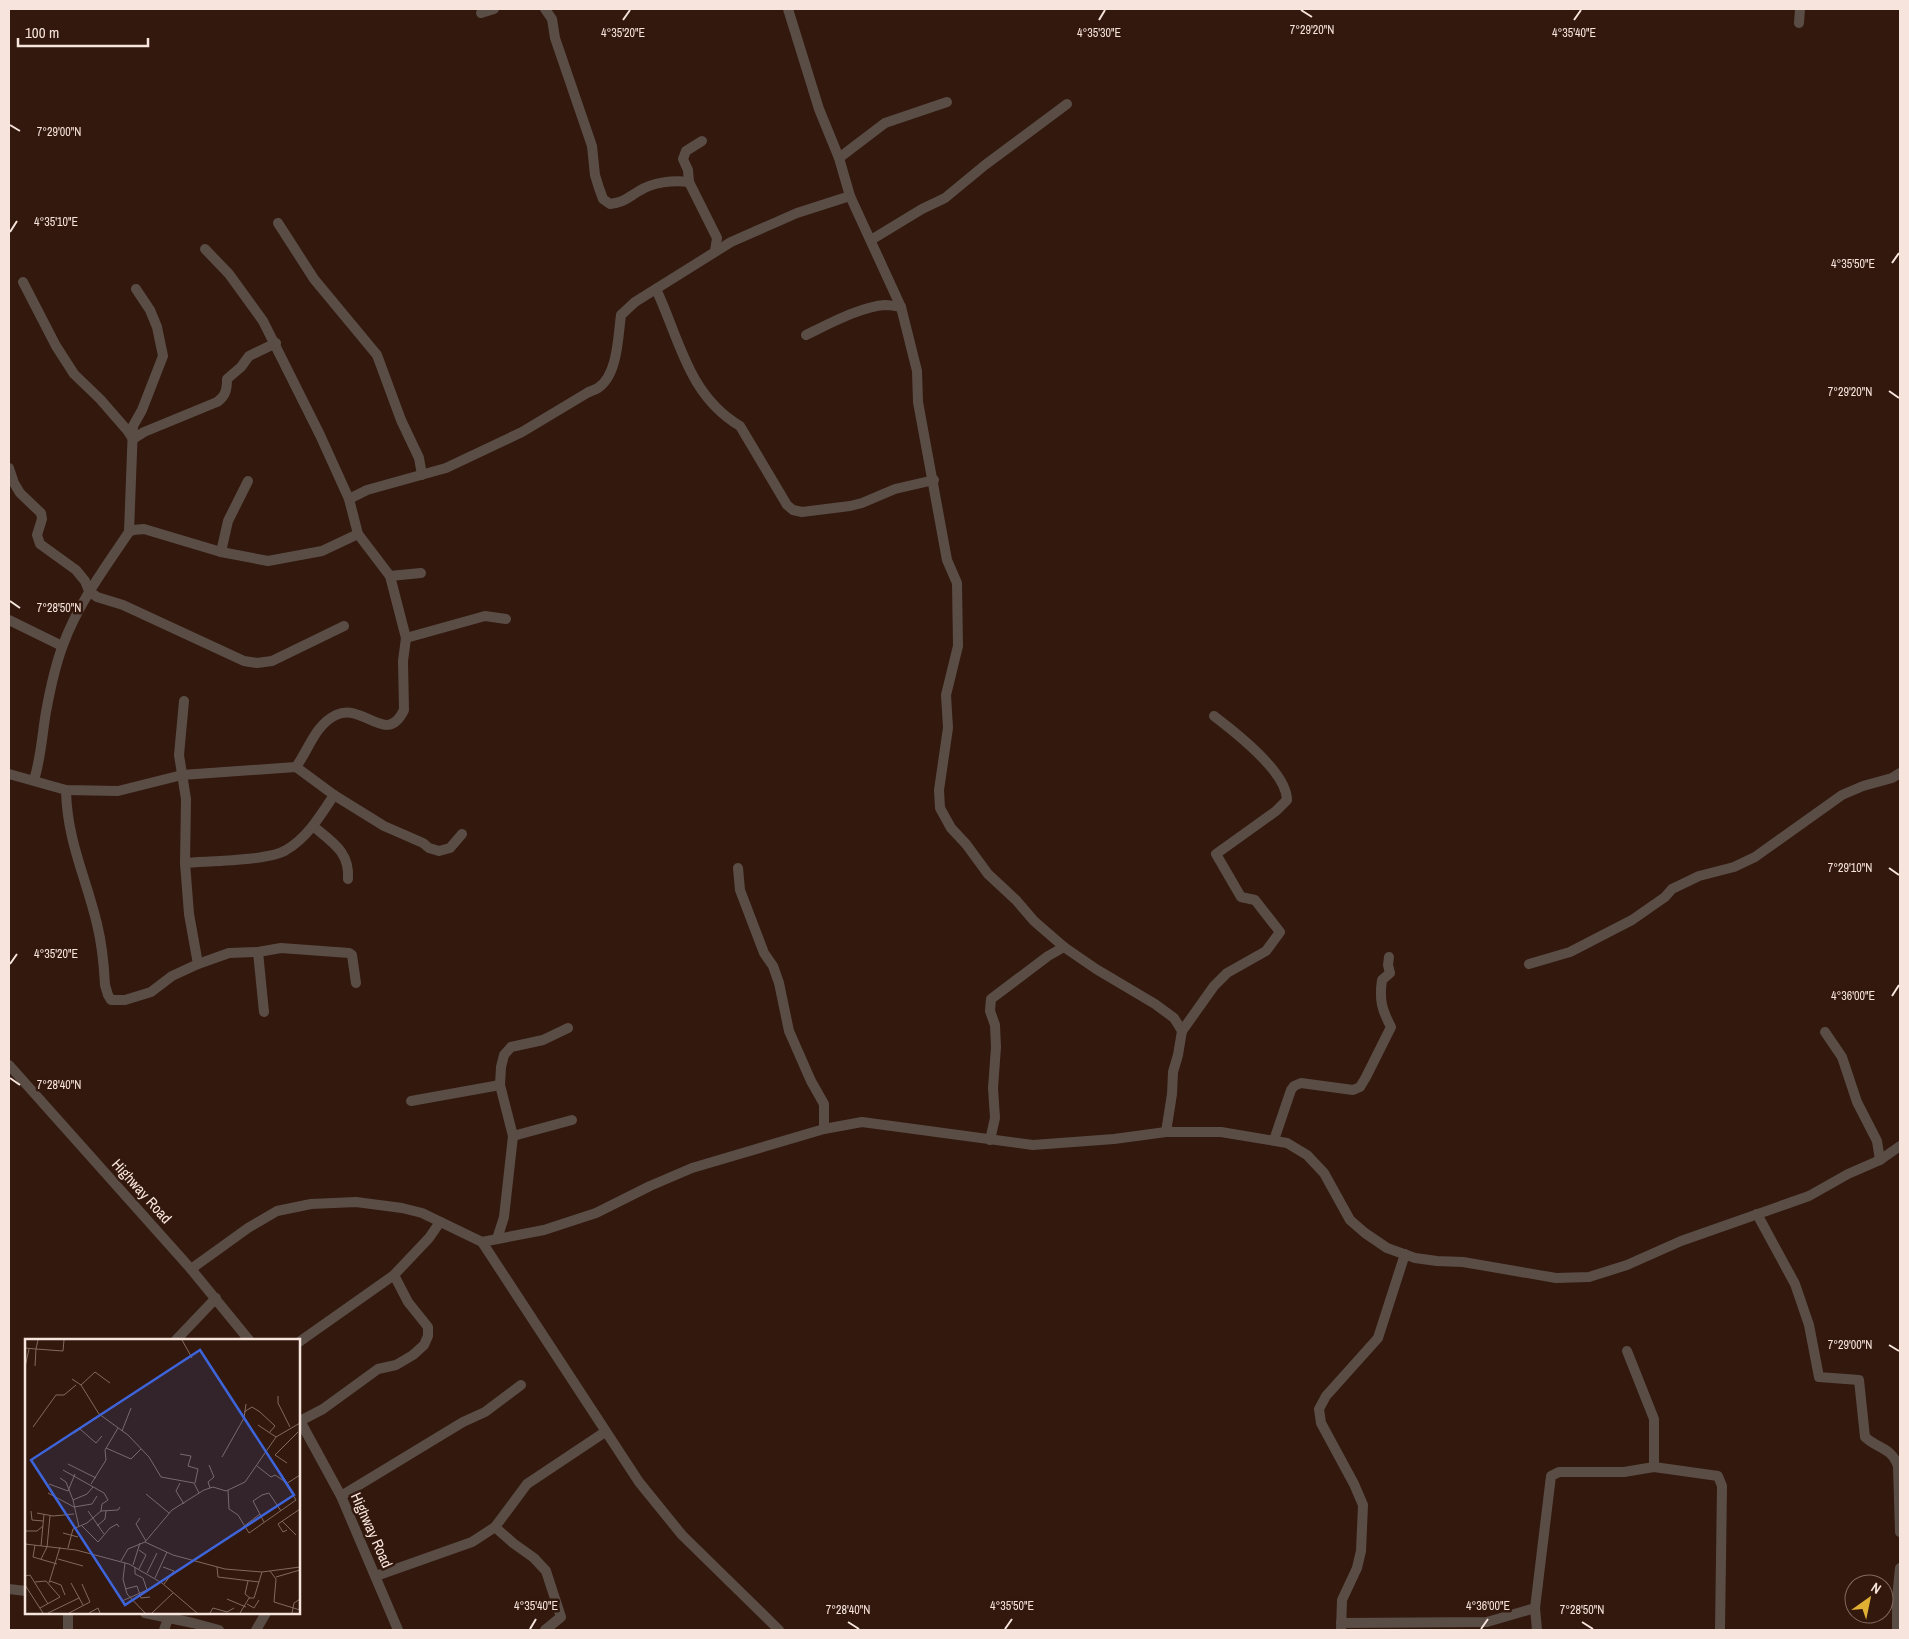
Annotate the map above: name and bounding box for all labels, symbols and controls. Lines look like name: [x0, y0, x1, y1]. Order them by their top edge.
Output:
scale bar: [18, 15, 148, 47]
text: 100 m: [25, 22, 59, 43]
text: 7°29'20"N: [1290, 22, 1334, 38]
text: 4°35'20"E: [601, 25, 645, 41]
text: 4°35'30"E: [1077, 25, 1121, 41]
text: 4°35'40"E: [1552, 25, 1596, 41]
text: 7°29'00"N: [37, 124, 81, 140]
text: 4°35'10"E: [34, 214, 78, 230]
text: 4°35'50"E: [1831, 256, 1875, 272]
text: 7°29'20"N: [1828, 384, 1872, 400]
text: 7°28'50"N: [37, 600, 81, 616]
text: 7°29'10"N: [1828, 860, 1872, 876]
text: 4°35'20"E: [34, 946, 78, 962]
text: 4°36'00"E: [1831, 988, 1875, 1004]
text: 7°28'40"N: [37, 1077, 81, 1093]
street label: Highway Road: [107, 1154, 177, 1228]
text: 7°29'00"N: [1828, 1337, 1872, 1353]
inset map: [25, 1339, 300, 1614]
street label: Highway Road: [346, 1489, 398, 1571]
north arrow: [1844, 1574, 1894, 1624]
text: N: [1868, 1578, 1884, 1598]
text: 4°35'40"E: [514, 1598, 558, 1614]
text: 4°35'50"E: [990, 1598, 1034, 1614]
text: 4°36'00"E: [1466, 1598, 1510, 1614]
text: 7°28'40"N: [826, 1602, 870, 1618]
text: 7°28'50"N: [1560, 1602, 1604, 1618]

